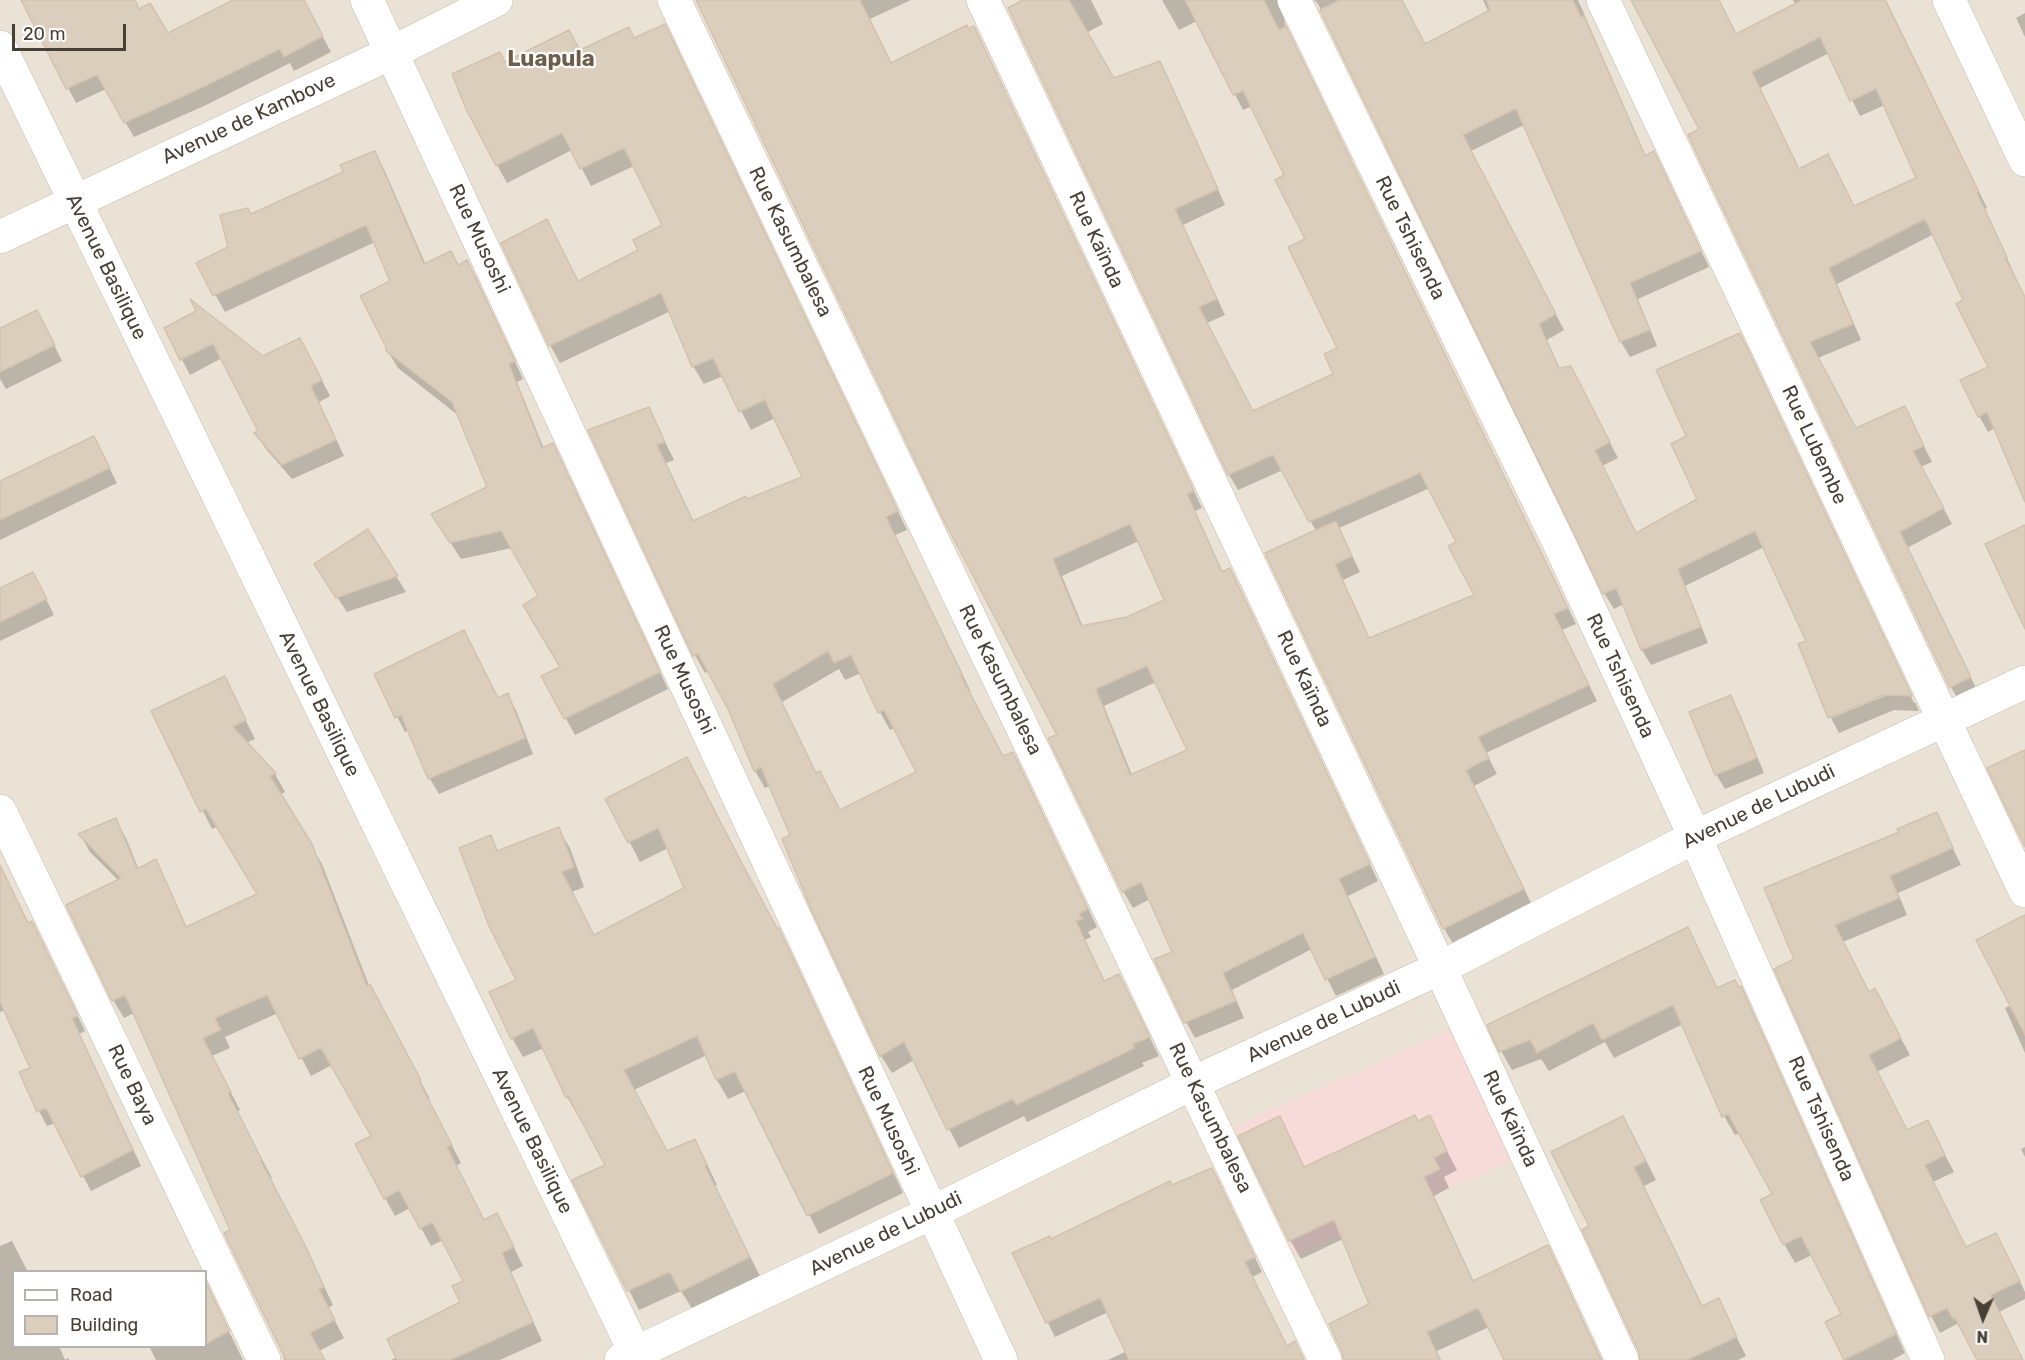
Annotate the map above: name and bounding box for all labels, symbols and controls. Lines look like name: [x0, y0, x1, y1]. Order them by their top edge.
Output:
scale bar: [15, 12, 129, 50]
text: 20 m: [23, 23, 65, 45]
district label: Luapula: [507, 47, 595, 73]
street label: Avenue de Kambove: [158, 68, 340, 170]
street label: Rue Kasumbalesa: [743, 163, 837, 321]
street label: Rue Tshisenda: [1370, 172, 1450, 304]
street label: Rue Musoshi: [443, 180, 515, 298]
street label: Rue Kaïnda: [1063, 188, 1129, 292]
street label: Avenue Basilique: [60, 190, 152, 344]
street label: Rue Lubembe: [1776, 382, 1852, 508]
street label: Rue Kasumbalesa: [953, 601, 1047, 759]
street label: Rue Tshisenda: [1581, 610, 1659, 742]
street label: Rue Musoshi: [648, 621, 720, 739]
street label: Avenue Basilique: [273, 627, 365, 781]
street label: Rue Kaïnda: [1271, 627, 1337, 731]
street label: Avenue de Lubudi: [1679, 760, 1839, 854]
street label: Avenue de Lubudi: [1243, 976, 1405, 1068]
street label: Rue Kasumbalesa: [1163, 1039, 1257, 1197]
street label: Rue Baya: [102, 1041, 162, 1129]
street label: Rue Tshisenda: [1783, 1053, 1859, 1185]
street label: Rue Musoshi: [852, 1062, 924, 1180]
street label: Avenue Basilique: [486, 1064, 578, 1218]
street label: Rue Kaïnda: [1477, 1067, 1543, 1171]
street label: Avenue de Lubudi: [806, 1187, 966, 1281]
legend: [12, 1270, 207, 1348]
text: Road: [70, 1284, 113, 1306]
north arrow: [1953, 1288, 2013, 1348]
text: Building: [70, 1314, 138, 1336]
text: N: [1976, 1327, 1988, 1346]

